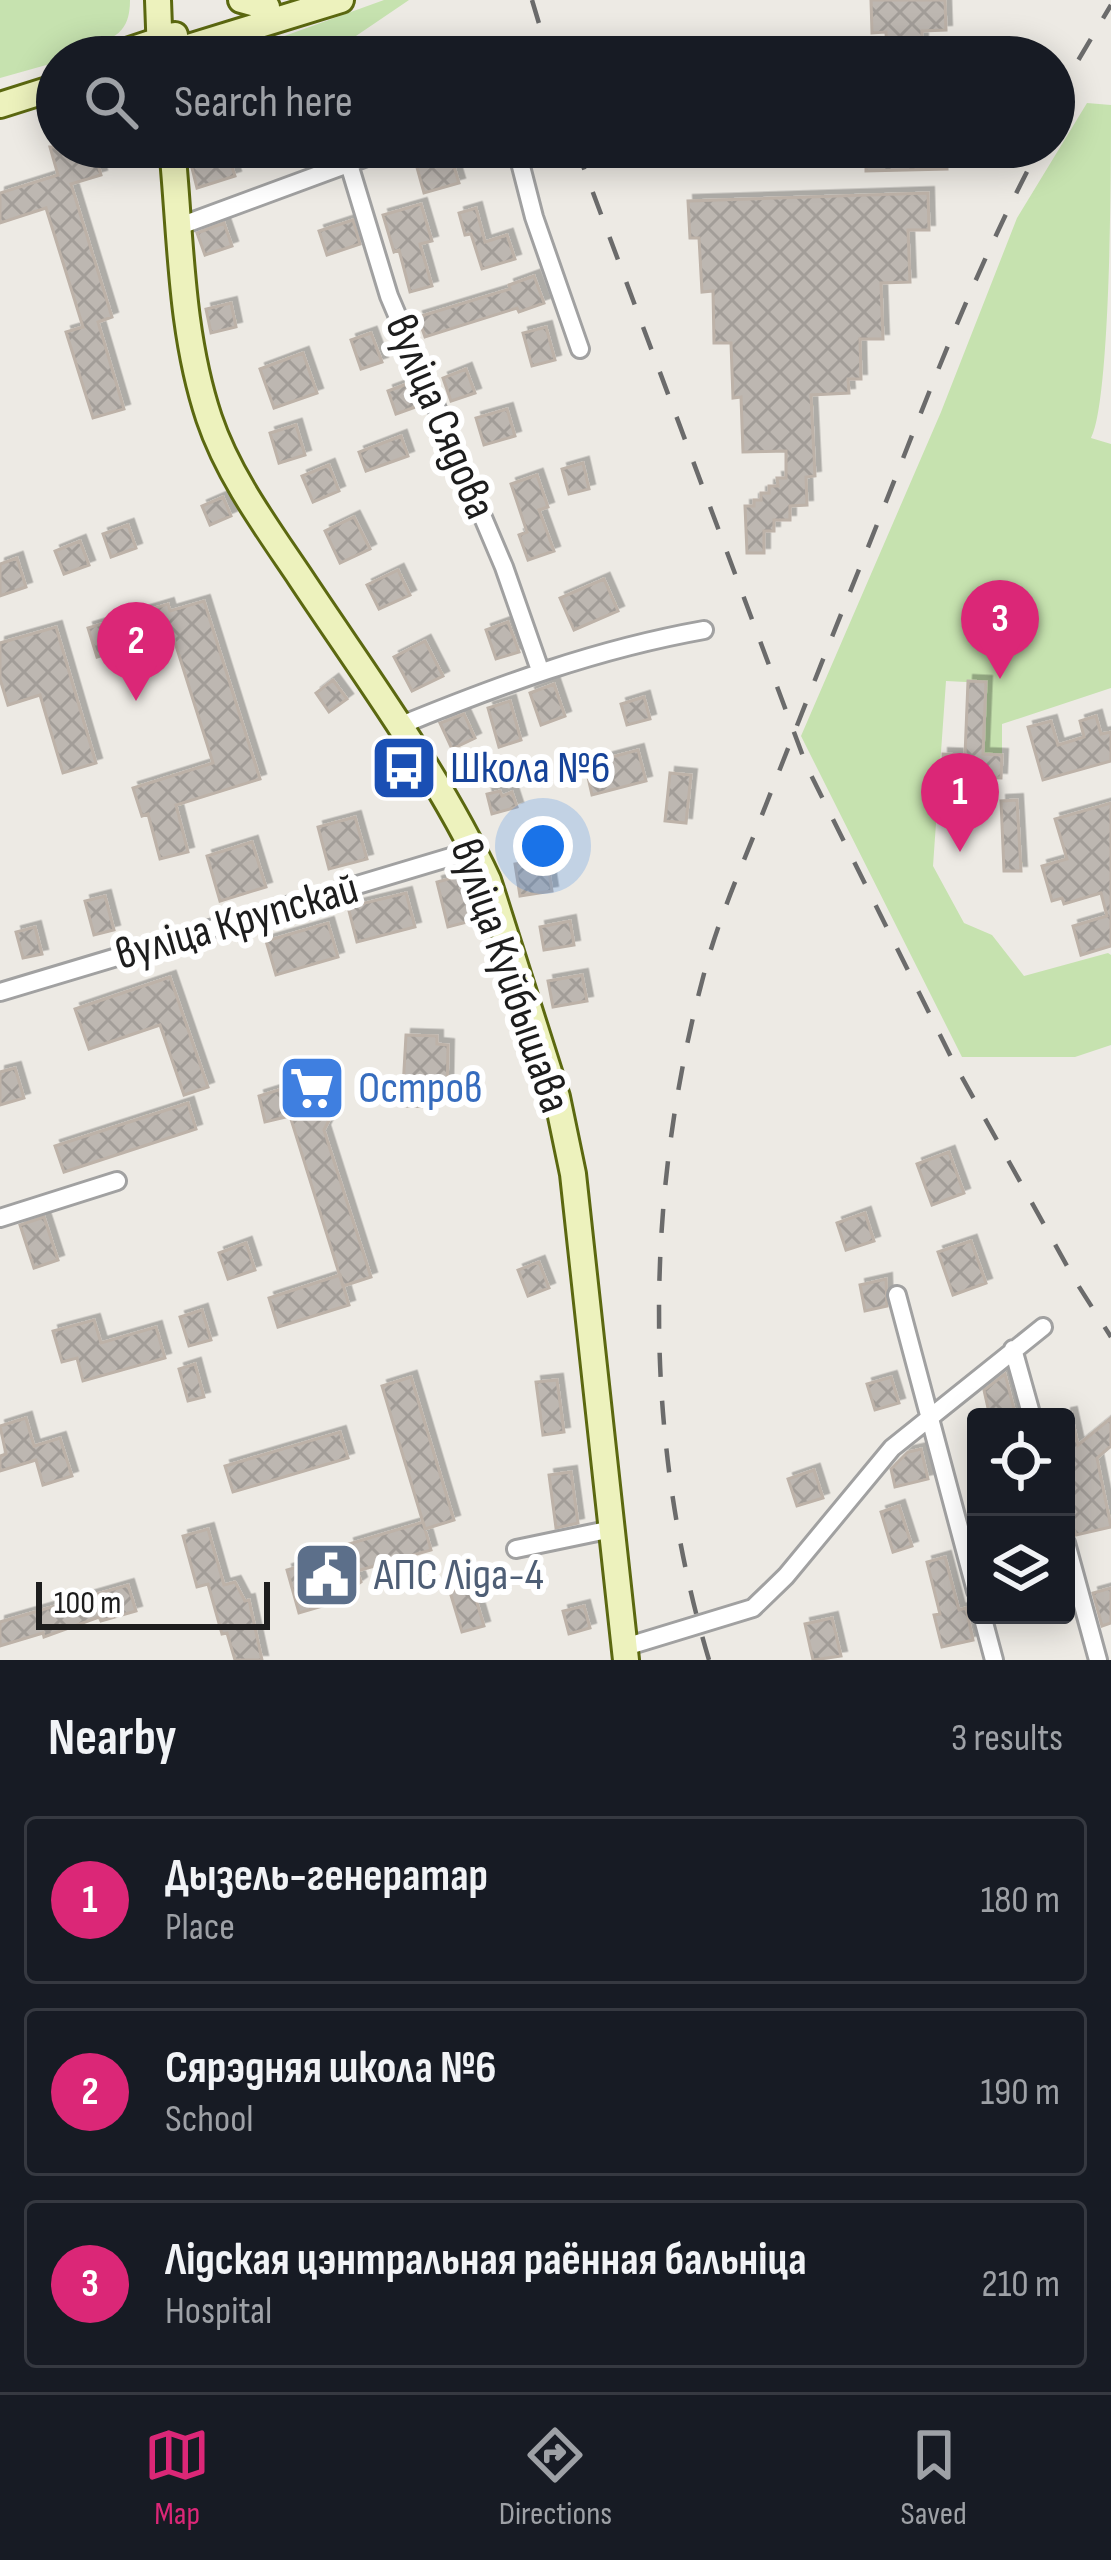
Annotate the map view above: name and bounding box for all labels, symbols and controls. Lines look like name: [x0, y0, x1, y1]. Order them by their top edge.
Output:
search box: [36, 36, 1075, 168]
icon: search: [78, 69, 144, 135]
text: Search here: [174, 75, 353, 130]
street label: вуліца Сядова: [372, 307, 508, 527]
pin: 3: [961, 580, 1039, 679]
pin: 2: [97, 602, 175, 701]
bus stop icon: Школа №6: [369, 733, 439, 803]
place label: Школа №6: [450, 741, 610, 796]
pin: 1: [921, 753, 999, 852]
your location: [513, 816, 573, 876]
street label: вуліца Куйбышава: [438, 832, 582, 1120]
street label: вуліца Крупскай: [110, 861, 364, 983]
supermarket icon: Остров: [277, 1053, 347, 1123]
place label: Остров: [358, 1061, 483, 1116]
map controls: [967, 1408, 1075, 1624]
button: locate: [967, 1408, 1075, 1516]
button: layers: [967, 1516, 1075, 1624]
public building icon: АПС Ліда-4: [292, 1540, 362, 1610]
place label: АПС Ліда-4: [373, 1548, 544, 1603]
scale bar: [36, 1576, 270, 1629]
text: 100 m: [54, 1583, 121, 1623]
text: Nearby: [48, 1708, 177, 1769]
text: 3 results: [951, 1715, 1063, 1762]
text: Дызель-генератар: [165, 1849, 488, 1904]
text: 1: [82, 1877, 98, 1924]
text: 180 m: [981, 1877, 1060, 1924]
text: Place: [165, 1904, 235, 1951]
text: Сярэдняя школа №6: [165, 2041, 497, 2096]
text: 2: [81, 2069, 99, 2116]
text: 190 m: [980, 2069, 1060, 2116]
text: School: [165, 2096, 254, 2143]
text: Лідская цэнтральная раённая бальніца: [165, 2233, 807, 2288]
text: 3: [81, 2261, 99, 2308]
text: 210 m: [982, 2261, 1060, 2308]
text: Hospital: [165, 2288, 272, 2335]
tab: Map: [144, 2422, 210, 2534]
tab: Directions: [499, 2422, 612, 2534]
tab: Saved: [901, 2422, 967, 2534]

